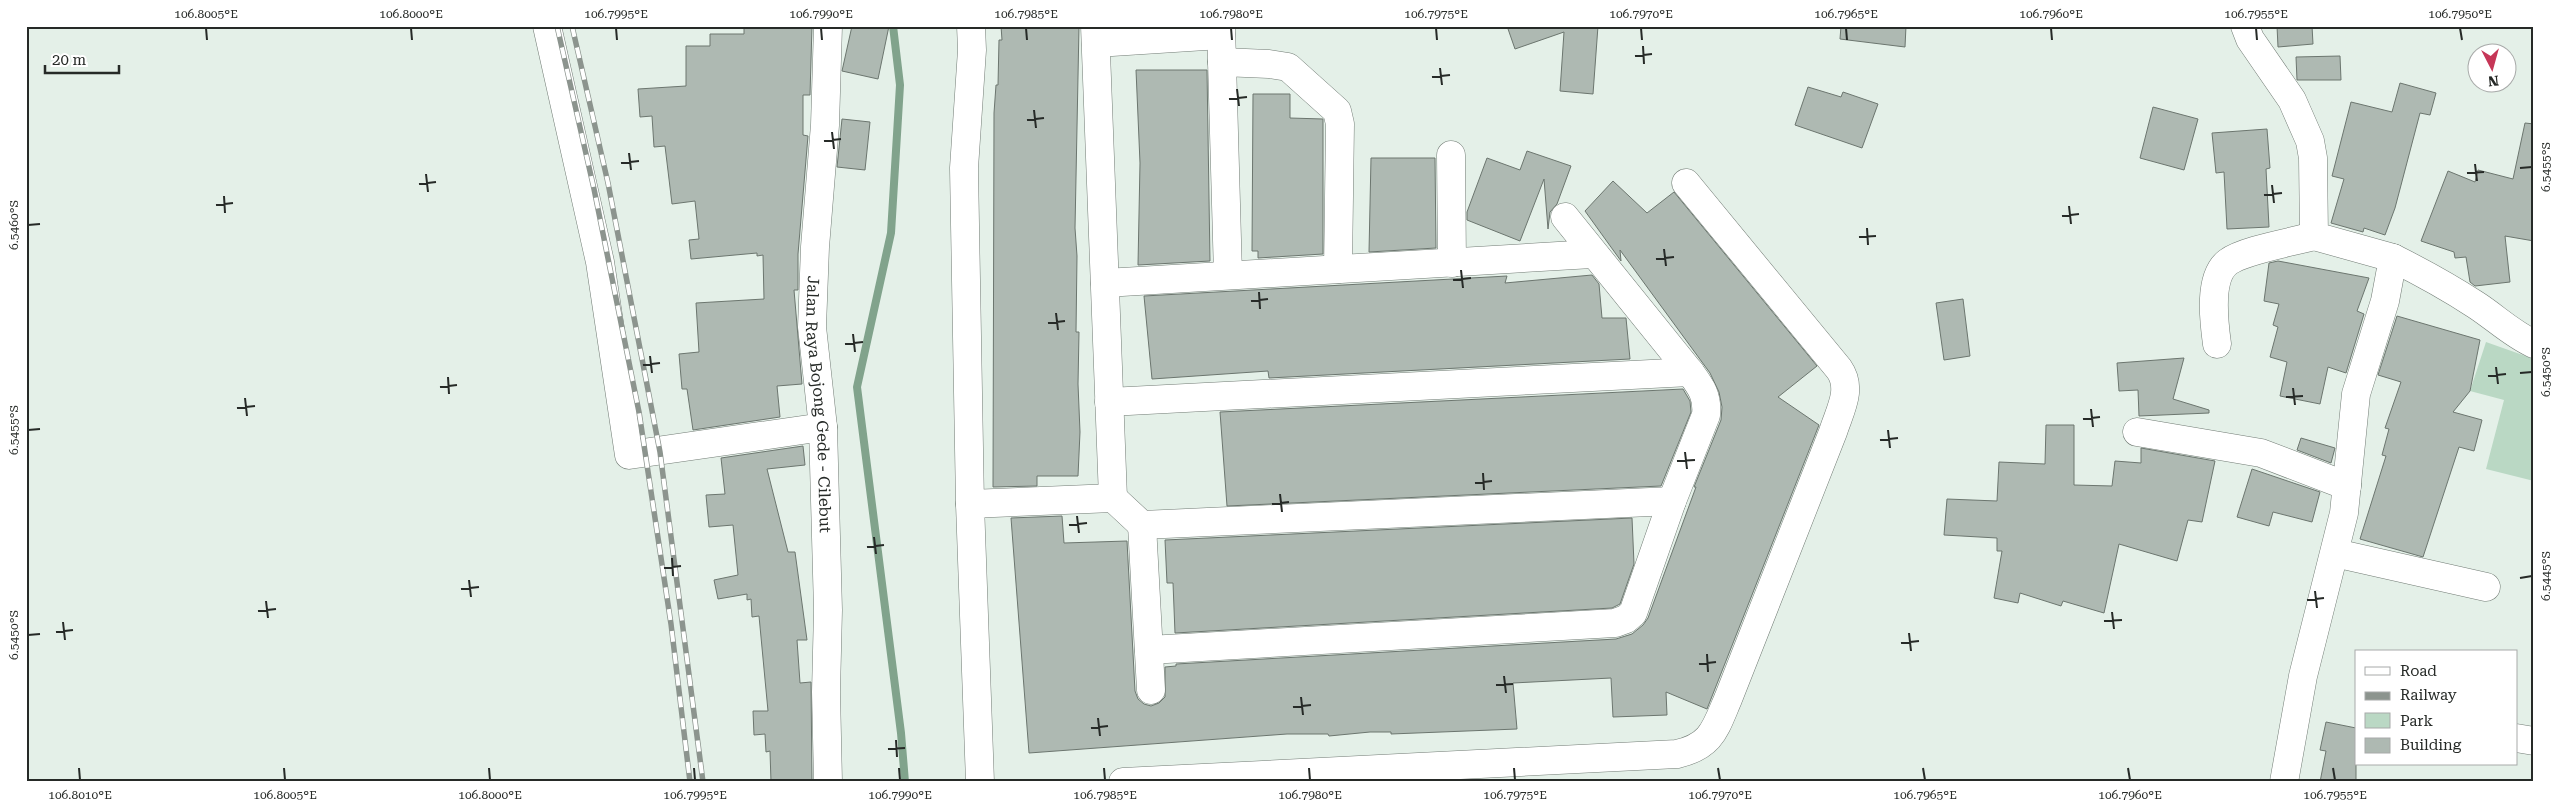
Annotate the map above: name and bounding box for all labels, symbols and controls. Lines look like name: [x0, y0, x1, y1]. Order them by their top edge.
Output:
text: 106.8005°E: [174, 7, 238, 21]
text: 106.8000°E: [379, 7, 443, 21]
text: 106.7995°E: [584, 7, 648, 21]
text: 106.7990°E: [789, 7, 853, 21]
text: 106.7985°E: [994, 7, 1058, 21]
text: 106.7980°E: [1199, 7, 1263, 21]
text: 106.7975°E: [1404, 7, 1468, 21]
text: 106.7970°E: [1609, 7, 1673, 21]
text: 106.7965°E: [1814, 7, 1878, 21]
text: 106.7960°E: [2019, 7, 2083, 21]
text: 106.7955°E: [2224, 7, 2288, 21]
text: 106.7950°E: [2428, 7, 2492, 21]
scale bar: [45, 42, 119, 74]
north arrow: [2468, 42, 2518, 92]
text: 20 m: [52, 51, 87, 69]
text: N: [2487, 72, 2500, 89]
text: 6.5455°S: [2539, 142, 2553, 192]
text: 6.5460°S: [7, 200, 21, 250]
street label: Jalan Raya Bojong Gede - Cilebut: [802, 275, 835, 533]
text: 6.5450°S: [2539, 347, 2553, 397]
text: 6.5455°S: [7, 405, 21, 455]
text: 6.5445°S: [2539, 551, 2553, 601]
text: 6.5450°S: [7, 610, 21, 660]
legend: [2355, 650, 2518, 766]
text: Road: [2400, 662, 2437, 680]
text: Railway: [2400, 686, 2457, 704]
text: Park: [2400, 712, 2434, 730]
text: Building: [2400, 736, 2462, 754]
text: 106.8010°E: [48, 788, 112, 802]
text: 106.8005°E: [253, 788, 317, 802]
text: 106.8000°E: [458, 788, 522, 802]
text: 106.7995°E: [663, 788, 727, 802]
text: 106.7990°E: [868, 788, 932, 802]
text: 106.7985°E: [1073, 788, 1137, 802]
text: 106.7980°E: [1278, 788, 1342, 802]
text: 106.7975°E: [1483, 788, 1547, 802]
text: 106.7970°E: [1688, 788, 1752, 802]
text: 106.7965°E: [1893, 788, 1957, 802]
text: 106.7960°E: [2098, 788, 2162, 802]
text: 106.7955°E: [2303, 788, 2367, 802]

